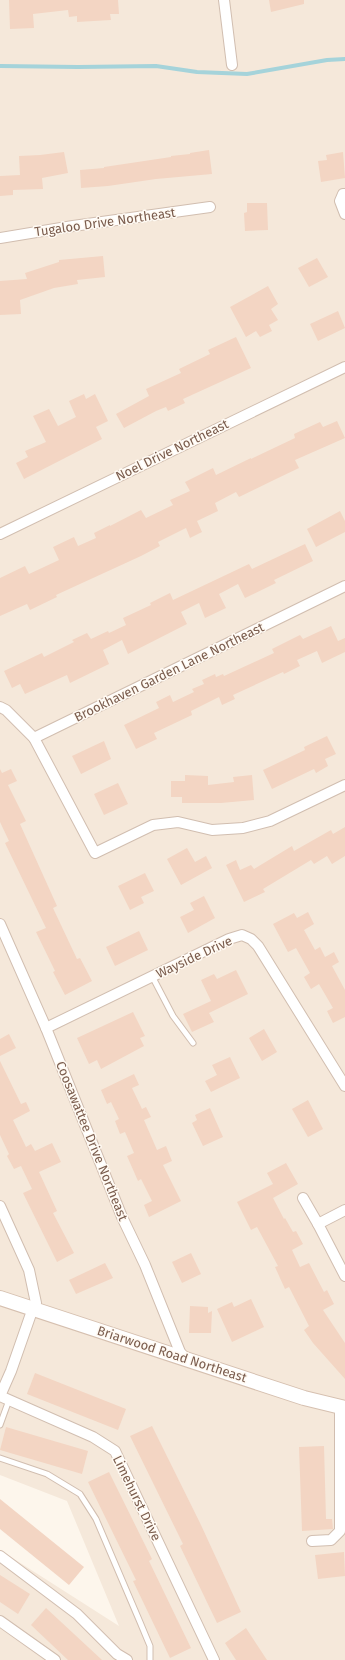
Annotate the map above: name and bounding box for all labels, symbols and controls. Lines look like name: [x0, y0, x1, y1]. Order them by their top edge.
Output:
street label: Tugaloo Drive Northeast: [34, 205, 177, 239]
street label: Noel Drive Northeast: [113, 416, 231, 484]
street label: Brookhaven Garden Lane Northeast: [72, 619, 267, 725]
street label: Wayside Drive: [154, 933, 234, 981]
street label: Coosawattee Drive Northeast: [53, 1059, 131, 1223]
street label: Briarwood Road Northeast: [95, 1323, 249, 1385]
street label: Limehurst Drive: [110, 1453, 164, 1543]

